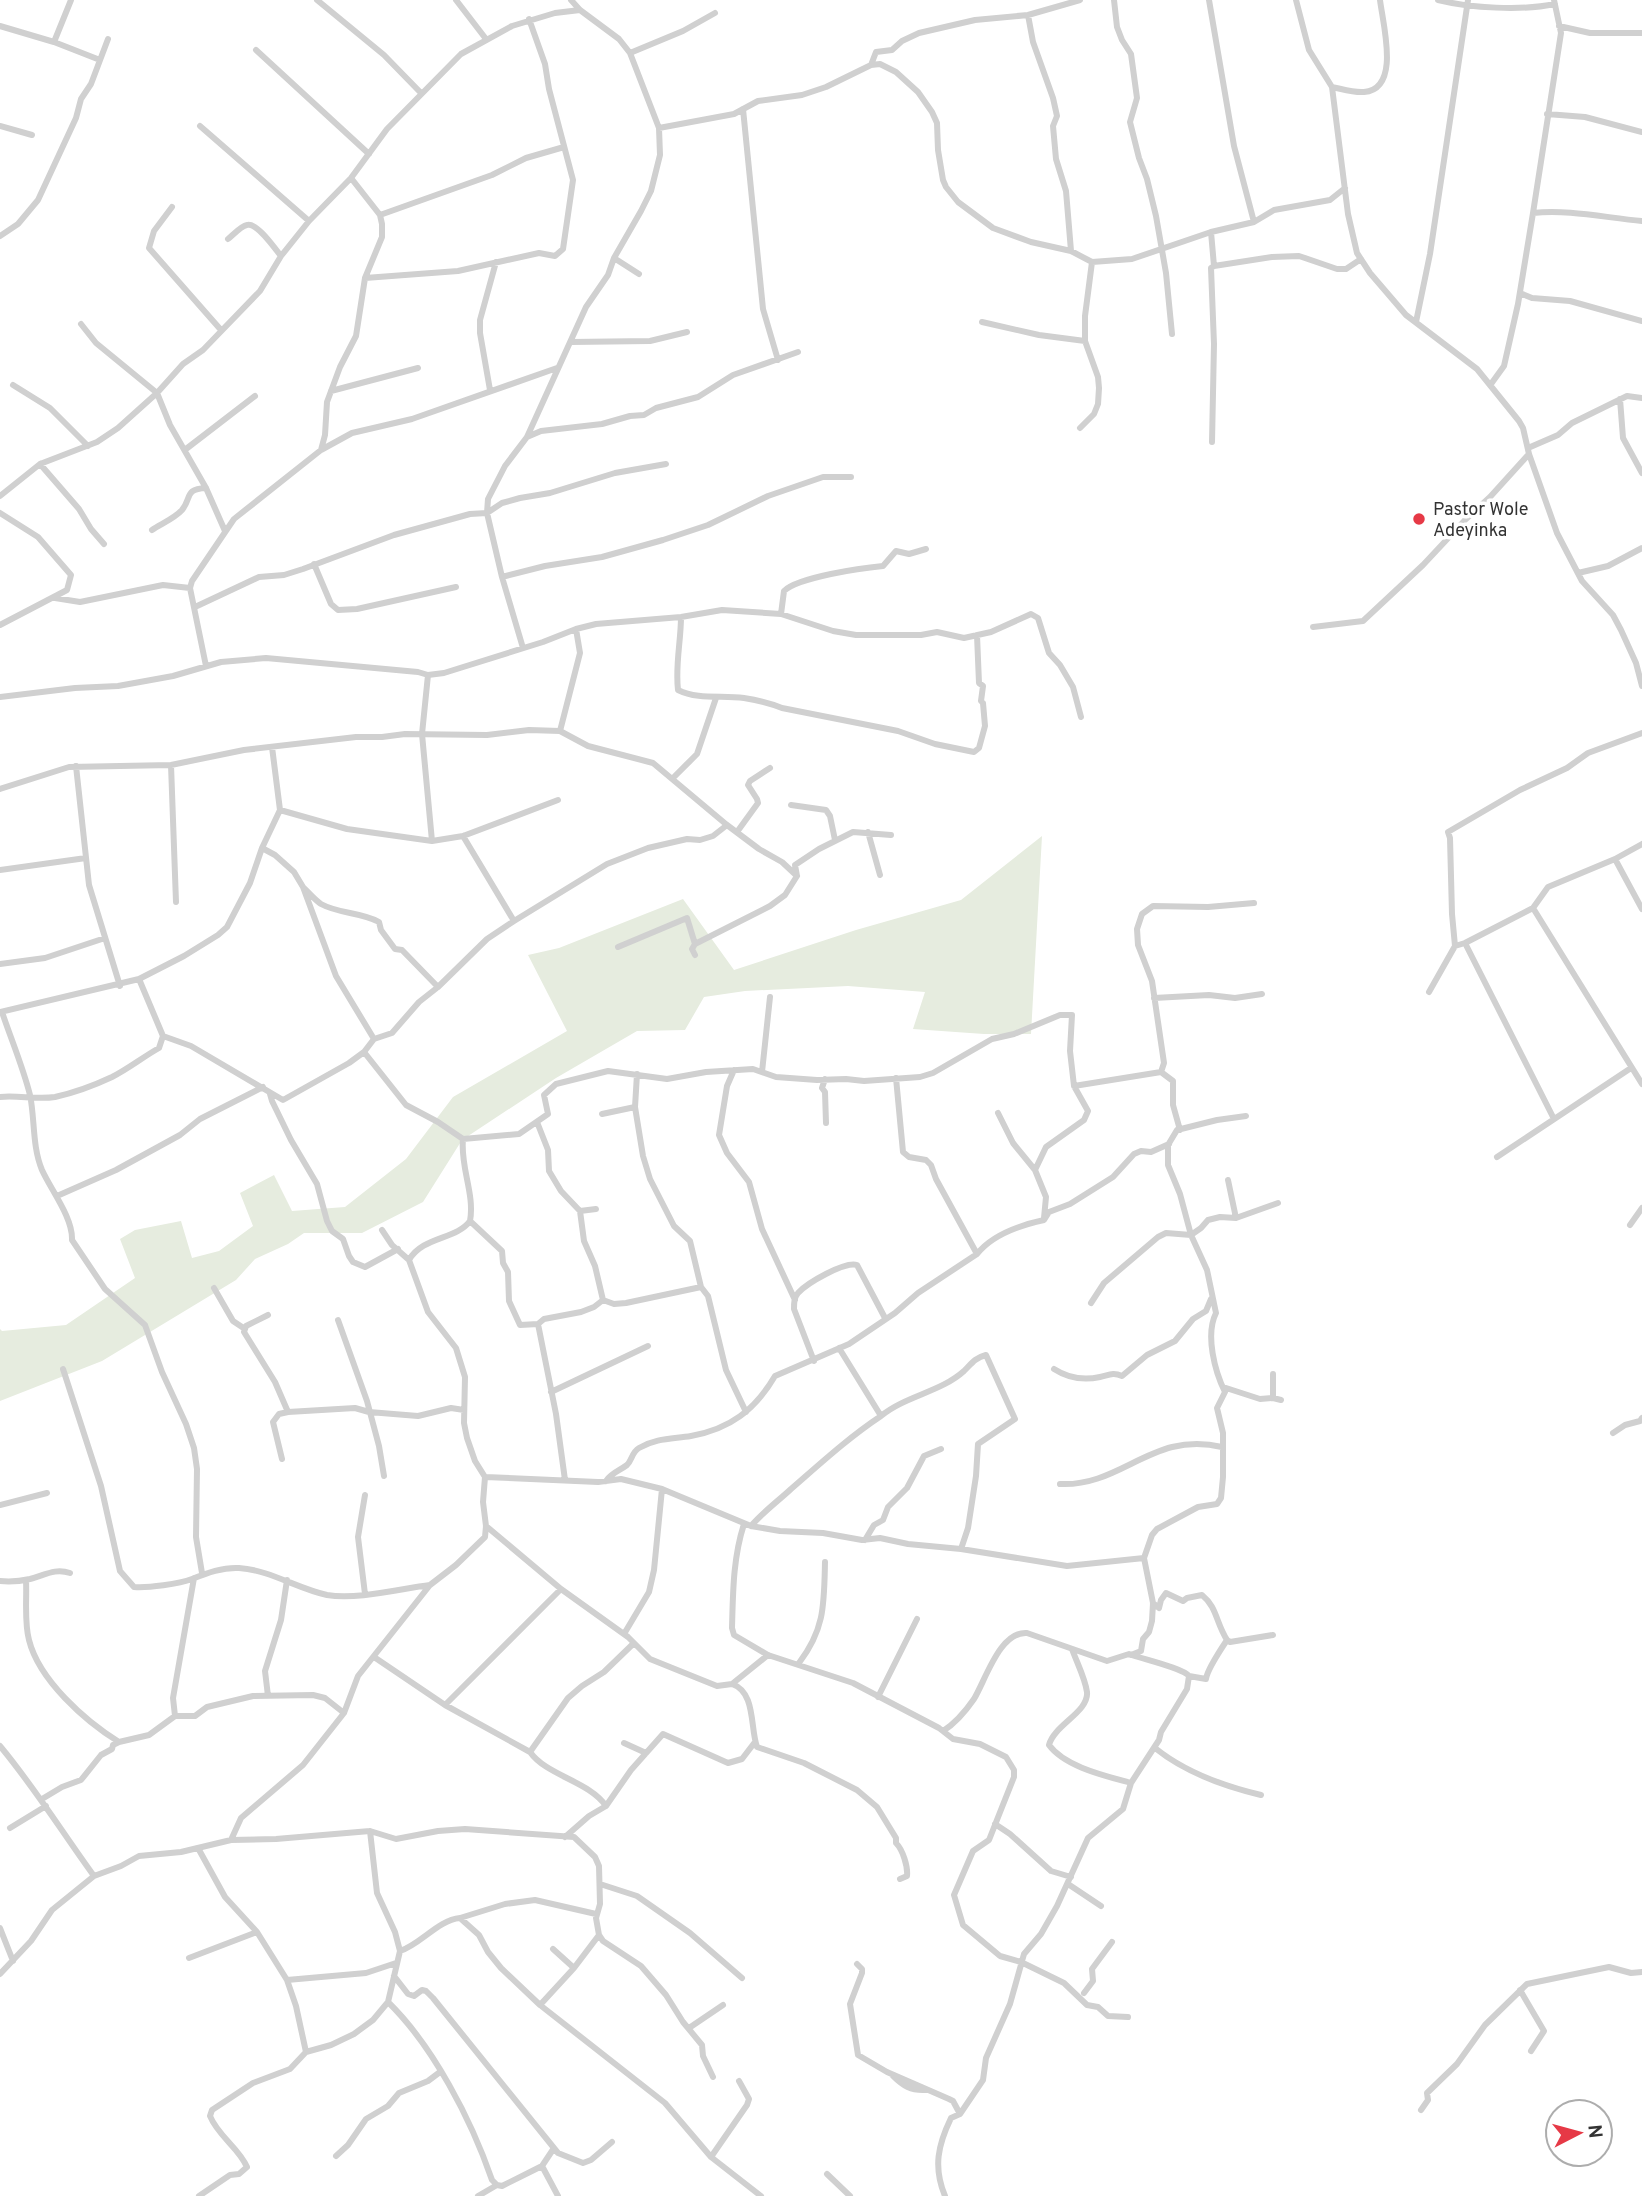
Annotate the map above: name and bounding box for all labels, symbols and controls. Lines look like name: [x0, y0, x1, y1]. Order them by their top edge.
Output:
place label: Pastor Wole Adeyinka: [1433, 499, 1528, 543]
marker: Pastor Wole Adeyinka: [1411, 511, 1427, 527]
north arrow: [1544, 2098, 1614, 2168]
text: N: [1581, 2123, 1607, 2139]

